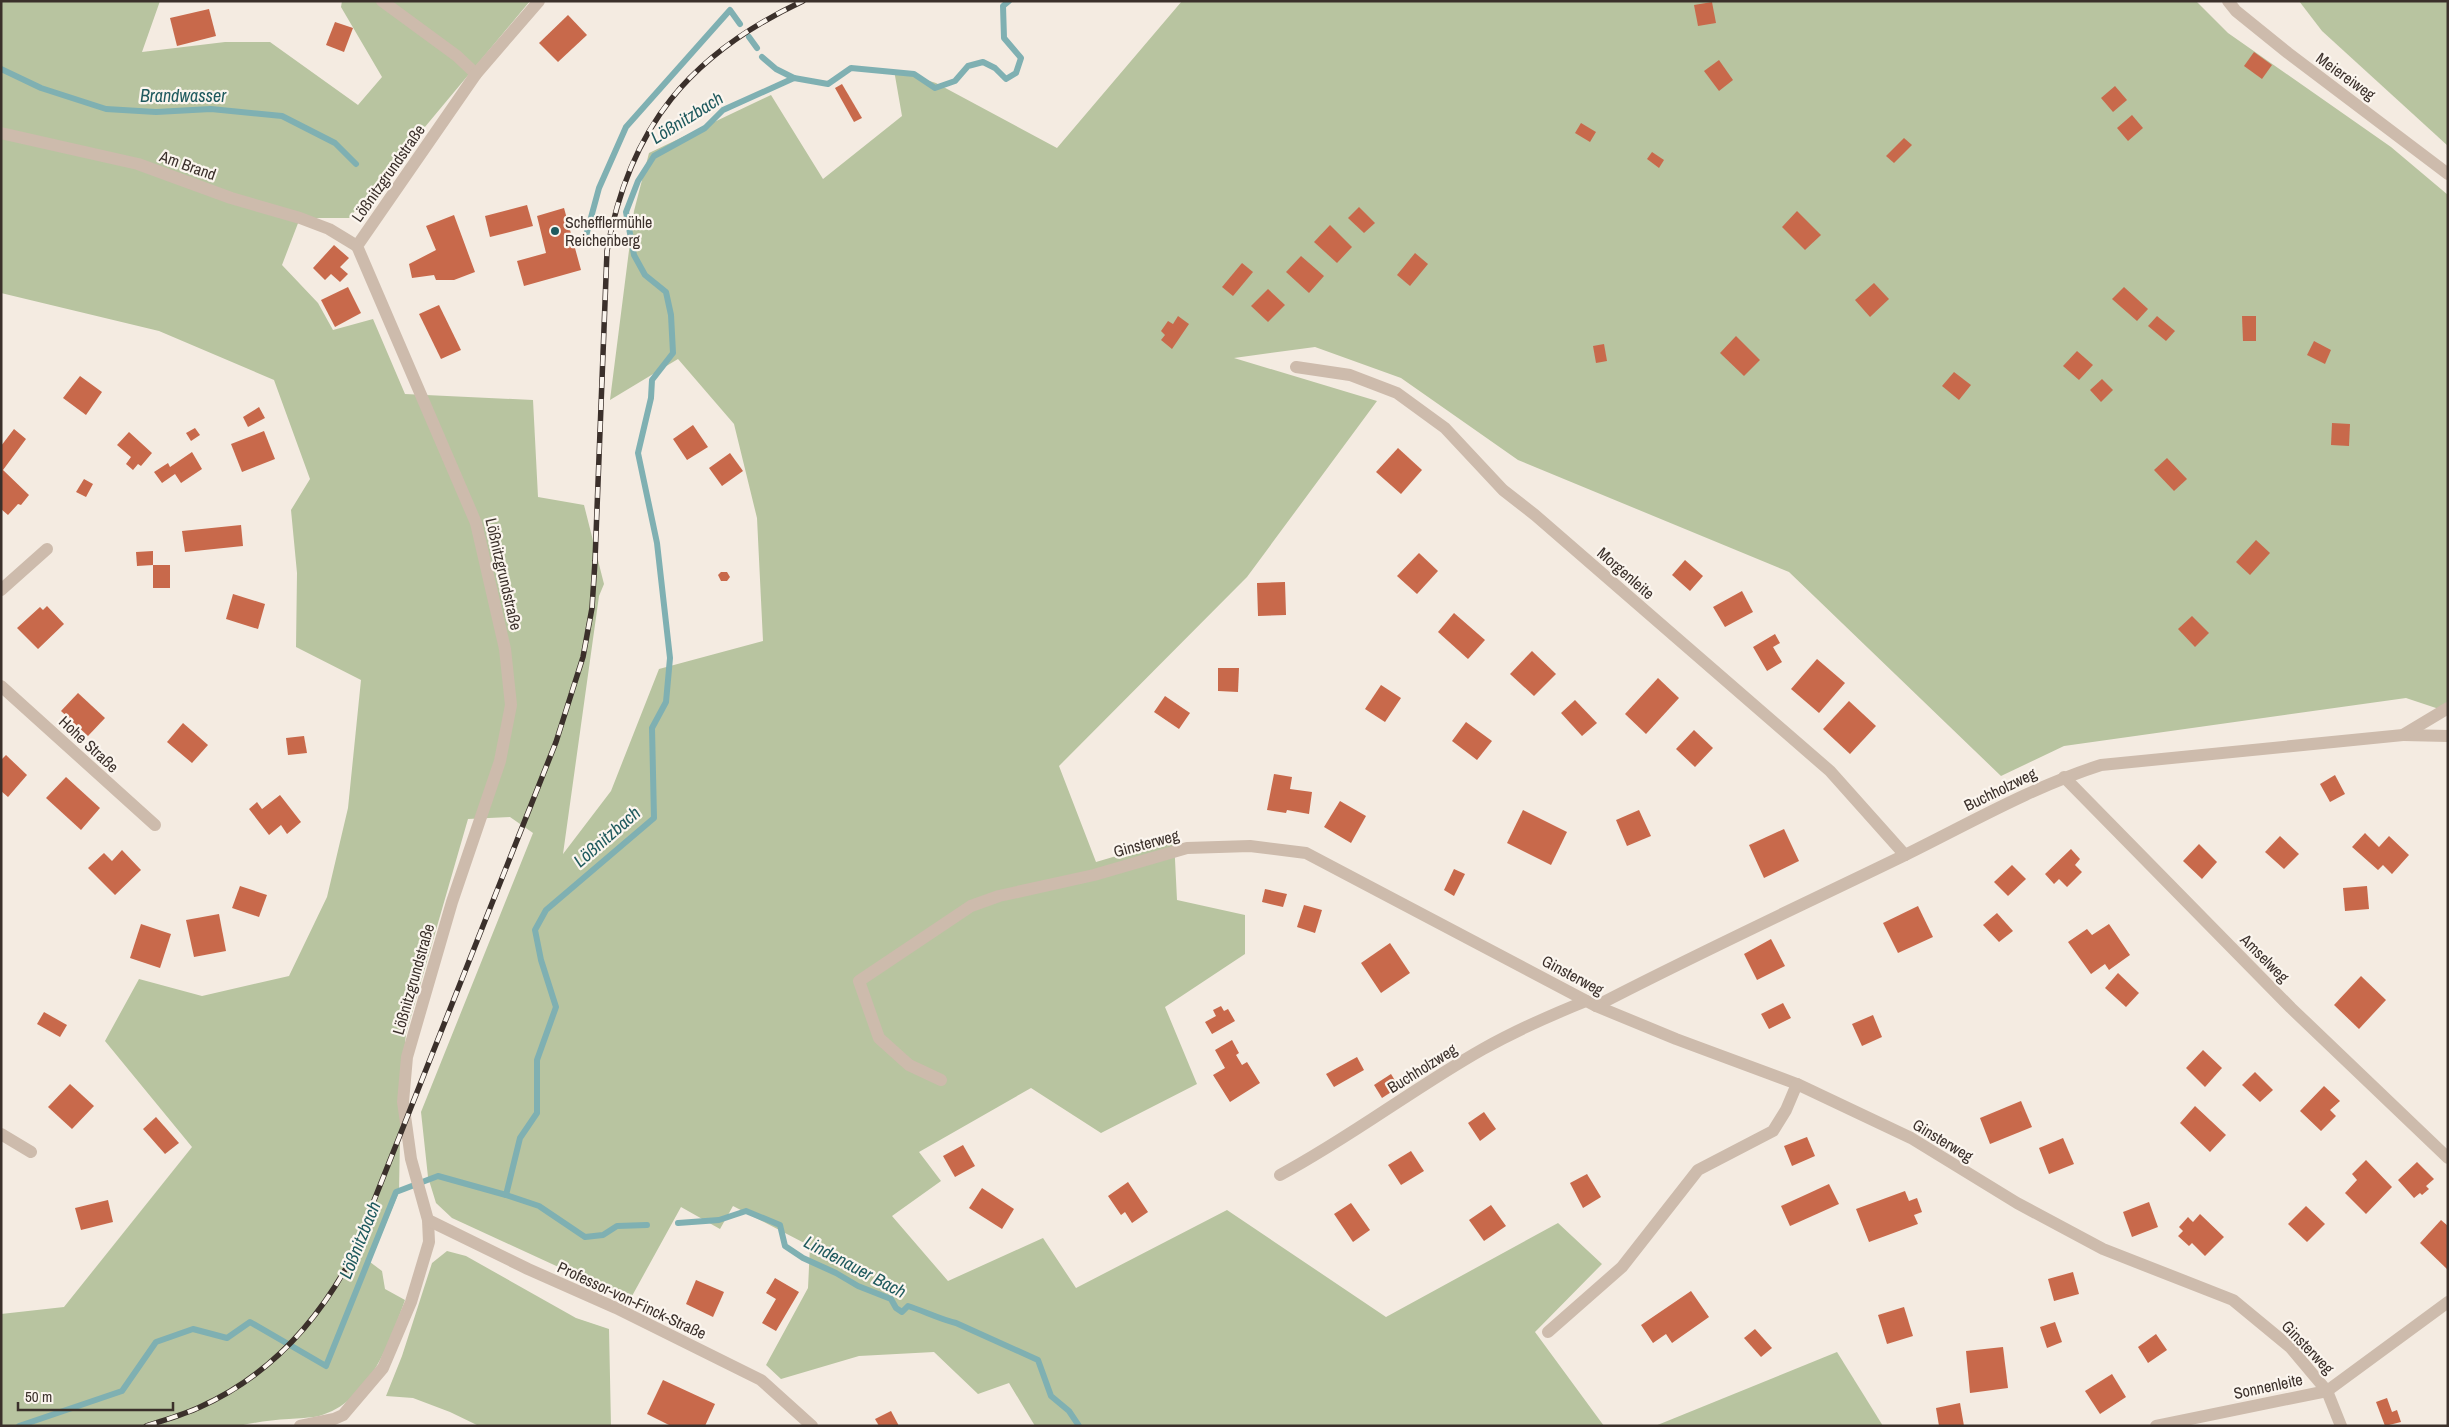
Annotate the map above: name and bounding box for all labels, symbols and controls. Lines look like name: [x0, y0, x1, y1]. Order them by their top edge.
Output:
street label: Meiereiweg: [2312, 47, 2381, 105]
water label: Brandwasser: [140, 83, 227, 108]
water label: Lößnitzbach: [646, 85, 728, 150]
street label: Lößnitzgrundstraße: [346, 120, 430, 226]
street label: Am Brand: [156, 144, 219, 185]
place label: Schefflermühle Reichenberg: [565, 211, 652, 251]
marker: Schefflermühle Reichenberg: [549, 225, 561, 237]
street label: Lößnitzgrundstraße: [480, 516, 528, 632]
street label: Morgenleite: [1593, 542, 1659, 604]
street label: Hohe Straße: [54, 711, 124, 777]
street label: Buchholzweg: [1960, 762, 2041, 816]
water label: Lößnitzbach: [568, 801, 646, 873]
street label: Ginsterweg: [1111, 824, 1182, 862]
street label: Lößnitzgrundstraße: [387, 921, 439, 1037]
street label: Amselweg: [2235, 928, 2295, 988]
street label: Ginsterweg: [1538, 950, 1608, 1001]
street label: Buchholzweg: [1383, 1038, 1462, 1098]
street label: Ginsterweg: [1909, 1113, 1978, 1167]
water label: Lößnitzbach: [333, 1197, 386, 1282]
water label: Lindenauer Bach: [800, 1229, 911, 1304]
street label: Professor-von-Finck-Straße: [554, 1256, 710, 1344]
street label: Ginsterweg: [2277, 1315, 2340, 1379]
street label: Sonnenleite: [2231, 1368, 2305, 1404]
scale bar: [18, 1380, 172, 1412]
text: 50 m: [25, 1386, 52, 1407]

